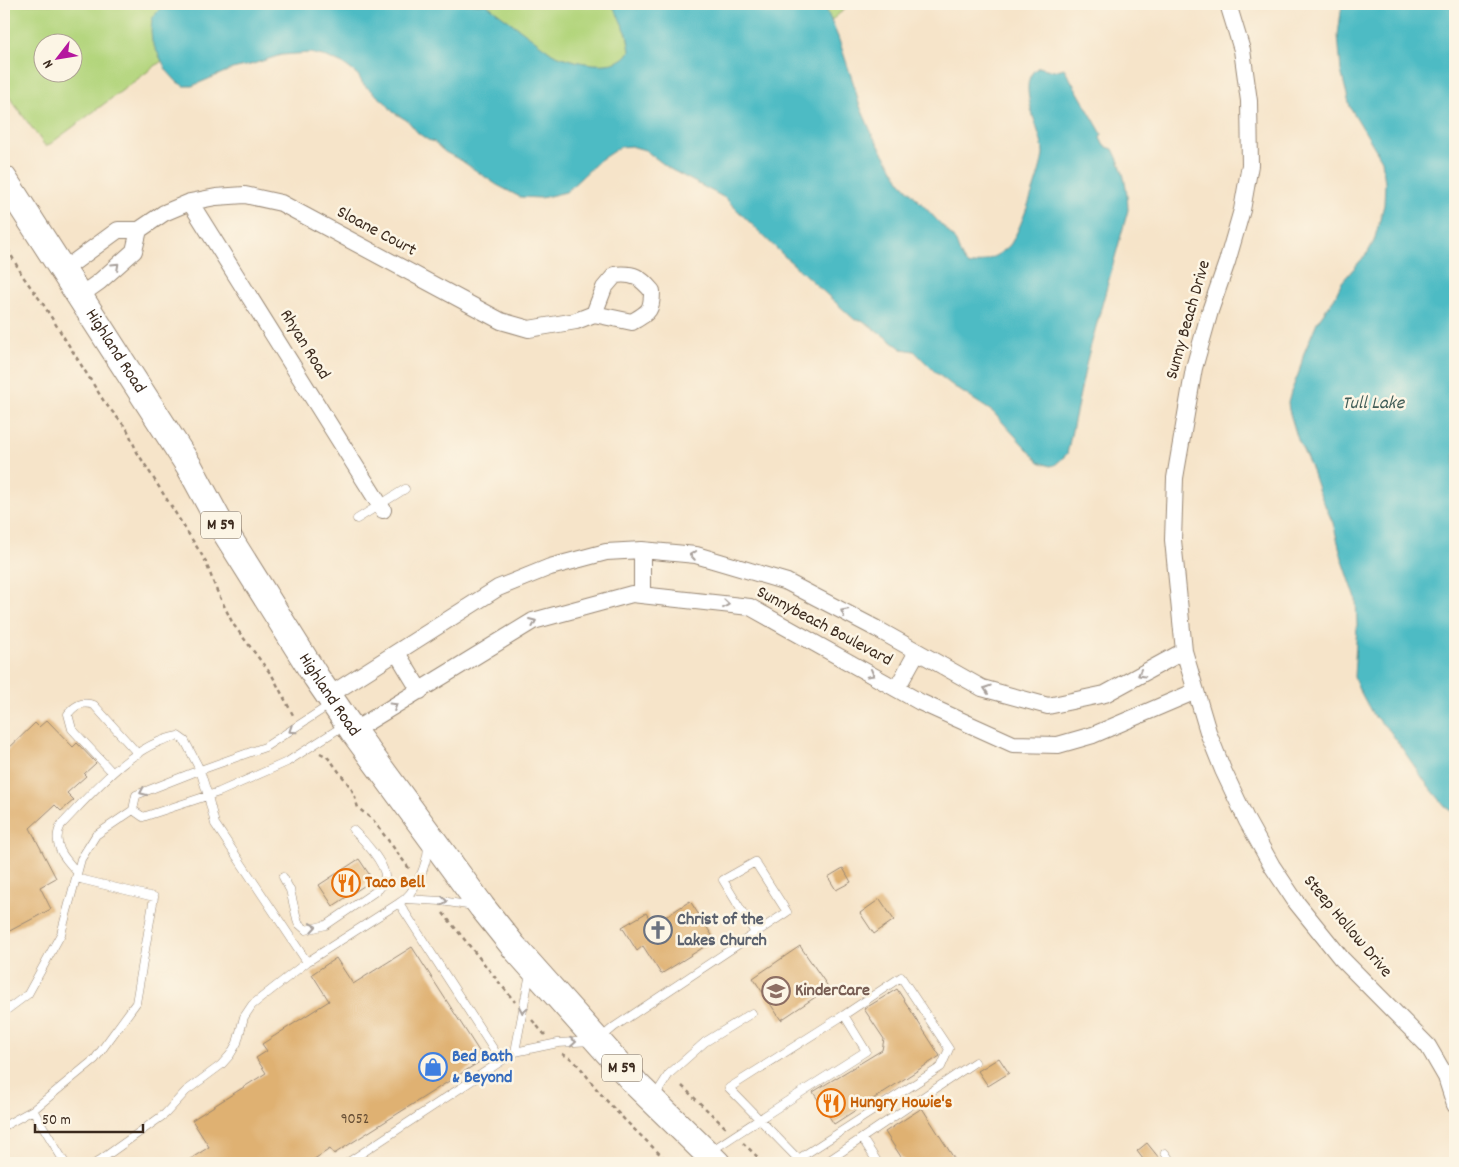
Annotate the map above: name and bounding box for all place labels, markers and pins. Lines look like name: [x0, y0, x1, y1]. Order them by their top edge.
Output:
restaurant icon: Taco Bell: [331, 868, 361, 898]
place label: Taco Bell: [365, 871, 426, 896]
place label: Christ of the Lakes Church: [677, 908, 767, 954]
church icon: Christ of the Lakes Church: [643, 915, 673, 945]
school or university icon: KinderCare: [761, 976, 791, 1006]
place label: KinderCare: [795, 979, 870, 1004]
place label: Bed Bath & Beyond: [452, 1045, 513, 1091]
shop icon: Bed Bath & Beyond: [418, 1052, 448, 1082]
restaurant icon: Hungry Howie's: [816, 1088, 846, 1118]
place label: Hungry Howie's: [850, 1091, 953, 1116]

